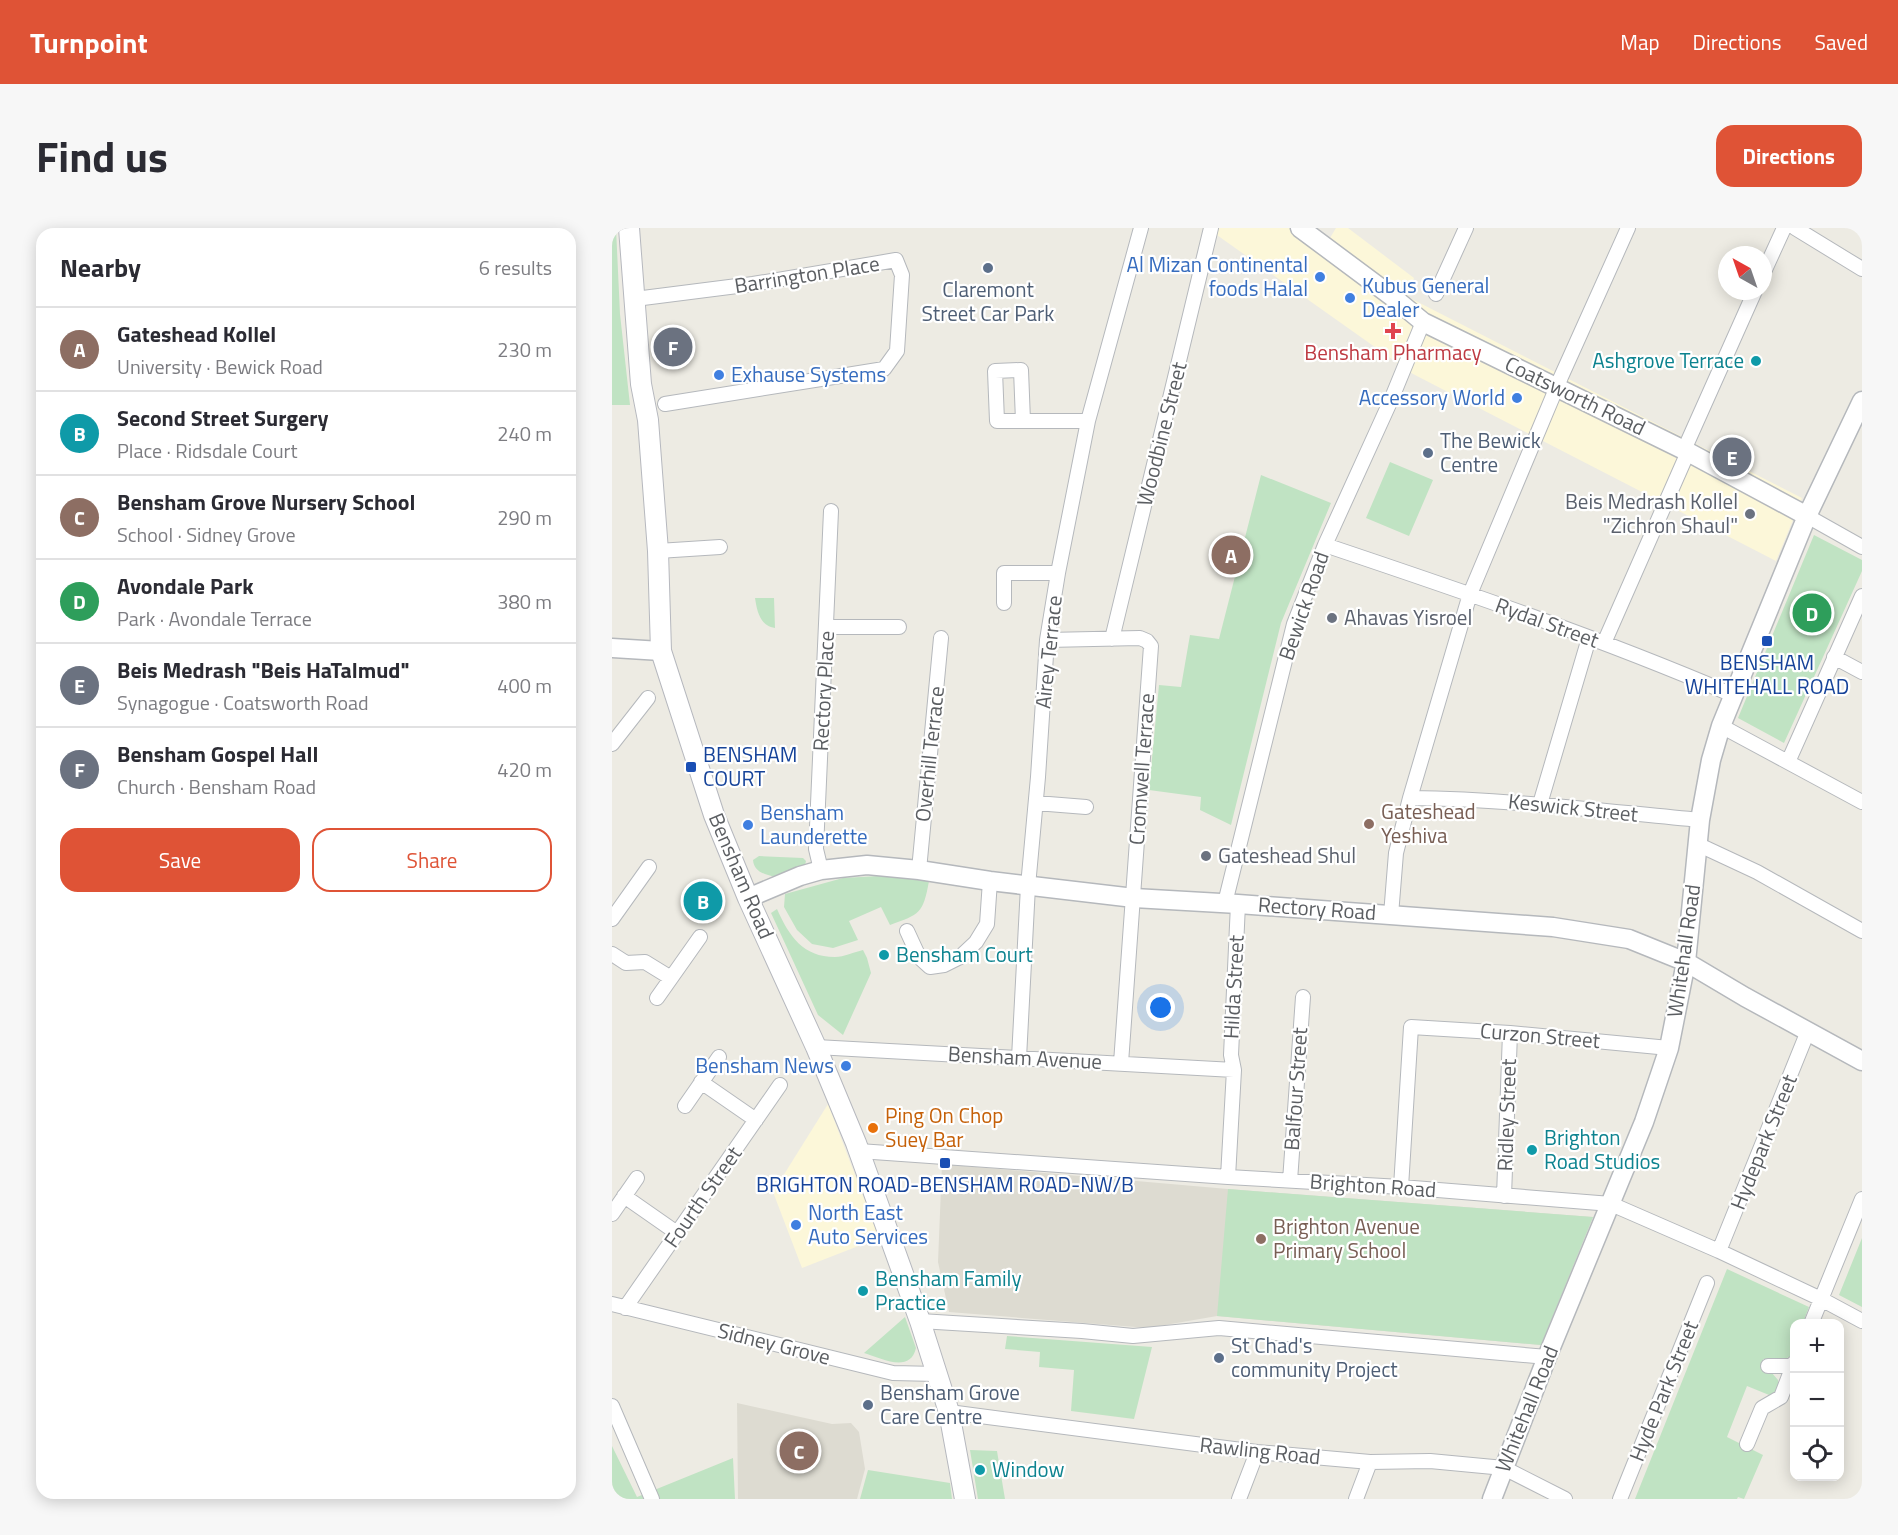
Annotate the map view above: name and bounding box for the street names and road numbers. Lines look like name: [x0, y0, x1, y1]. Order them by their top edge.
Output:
street label: Barrington Place: [732, 247, 882, 301]
street label: Coatsworth Road: [1500, 347, 1651, 443]
street label: Woodbine Street: [1128, 358, 1195, 509]
street label: Bewick Road: [1269, 547, 1337, 664]
street label: Rydal Street: [1491, 589, 1604, 656]
street label: Airey Terrace: [1026, 594, 1070, 710]
street label: Rectory Place: [804, 630, 842, 752]
street label: Overhill Terrace: [906, 684, 952, 823]
street label: Cromwell Terrace: [1120, 692, 1162, 846]
street label: Keswick Street: [1507, 784, 1640, 830]
street label: Bensham Road: [703, 809, 779, 943]
street label: Whitehall Road: [1658, 882, 1708, 1019]
street label: Rectory Road: [1257, 888, 1377, 928]
street label: Hilda Street: [1214, 934, 1252, 1040]
street label: Curzon Street: [1479, 1014, 1602, 1056]
street label: Balfour Street: [1275, 1026, 1315, 1152]
street label: Bensham Avenue: [947, 1037, 1103, 1077]
street label: Ridley Street: [1488, 1057, 1524, 1172]
street label: Hydepark Street: [1721, 1069, 1805, 1214]
street label: Fourth Street: [655, 1139, 749, 1254]
street label: Brighton Road: [1309, 1165, 1437, 1205]
street label: Sidney Grove: [715, 1314, 834, 1372]
street label: Hyde Park Street: [1620, 1315, 1706, 1466]
street label: Whitehall Road: [1486, 1340, 1566, 1477]
street label: Rawling Road: [1198, 1428, 1322, 1472]

